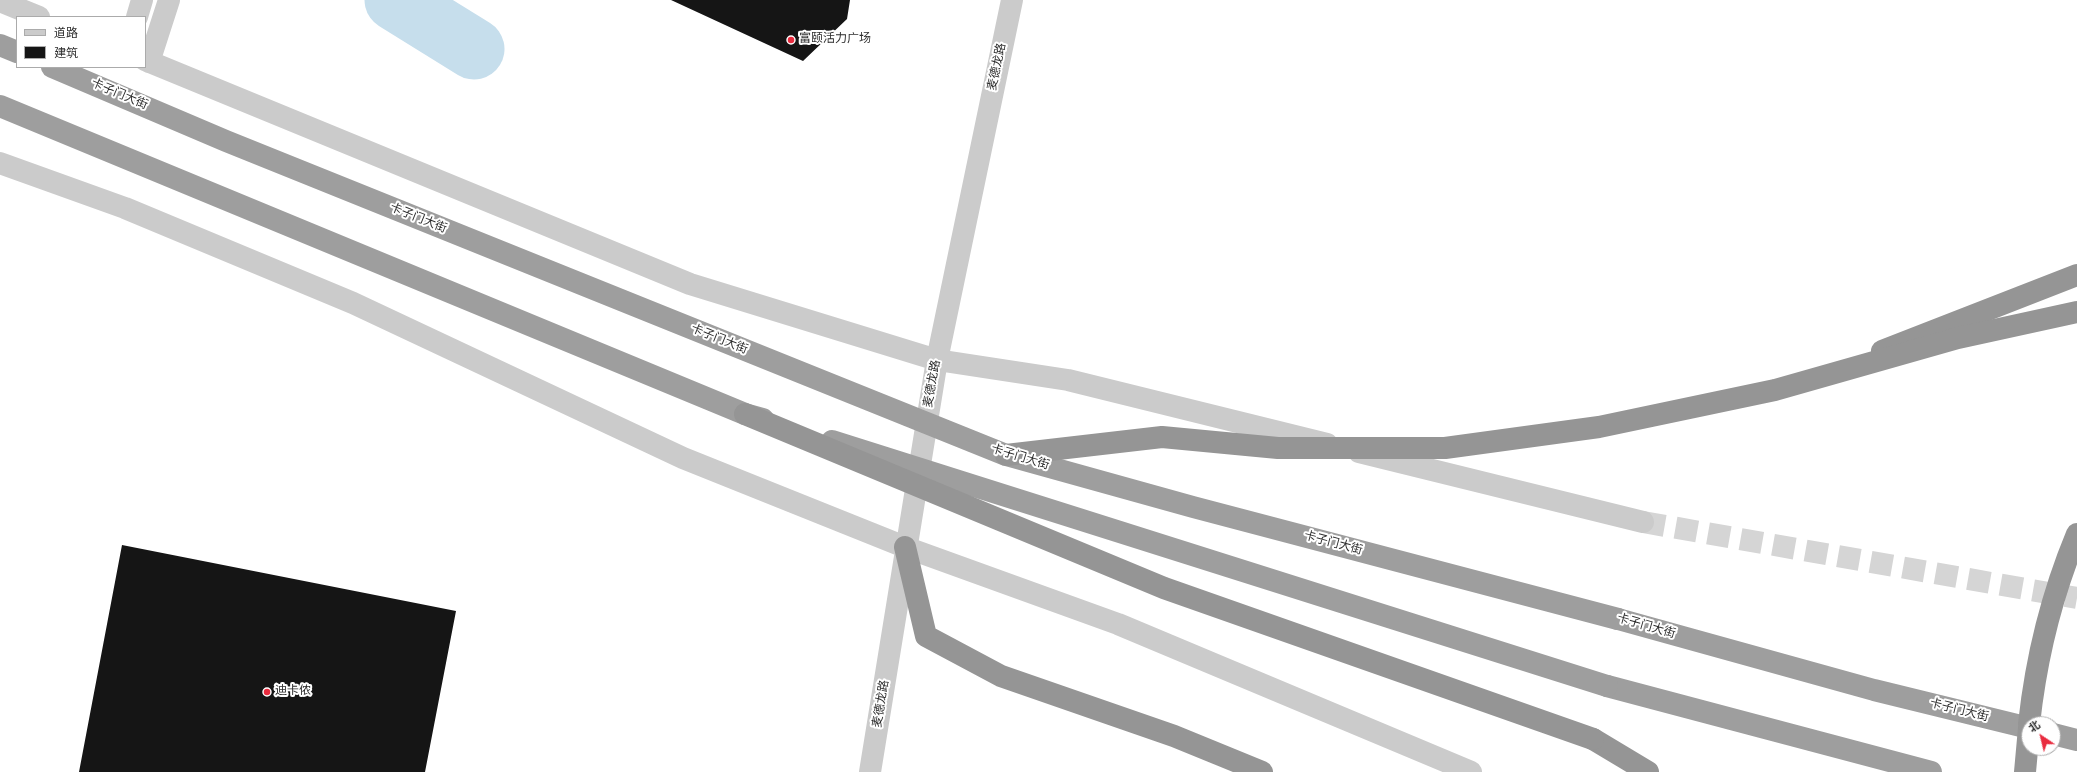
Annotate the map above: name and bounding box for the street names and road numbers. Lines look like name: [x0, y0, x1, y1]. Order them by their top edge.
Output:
street label: 麦德龙路: [986, 42, 1010, 92]
street label: 卡子门大街: [89, 77, 149, 113]
street label: 卡子门大街: [387, 201, 449, 237]
street label: 卡子门大街: [688, 322, 750, 358]
street label: 麦德龙路: [922, 359, 944, 409]
street label: 卡子门大街: [989, 442, 1051, 474]
street label: 卡子门大街: [1302, 529, 1364, 559]
street label: 卡子门大街: [1615, 612, 1677, 642]
street label: 麦德龙路: [871, 679, 893, 729]
street label: 卡子门大街: [1928, 697, 1990, 725]

